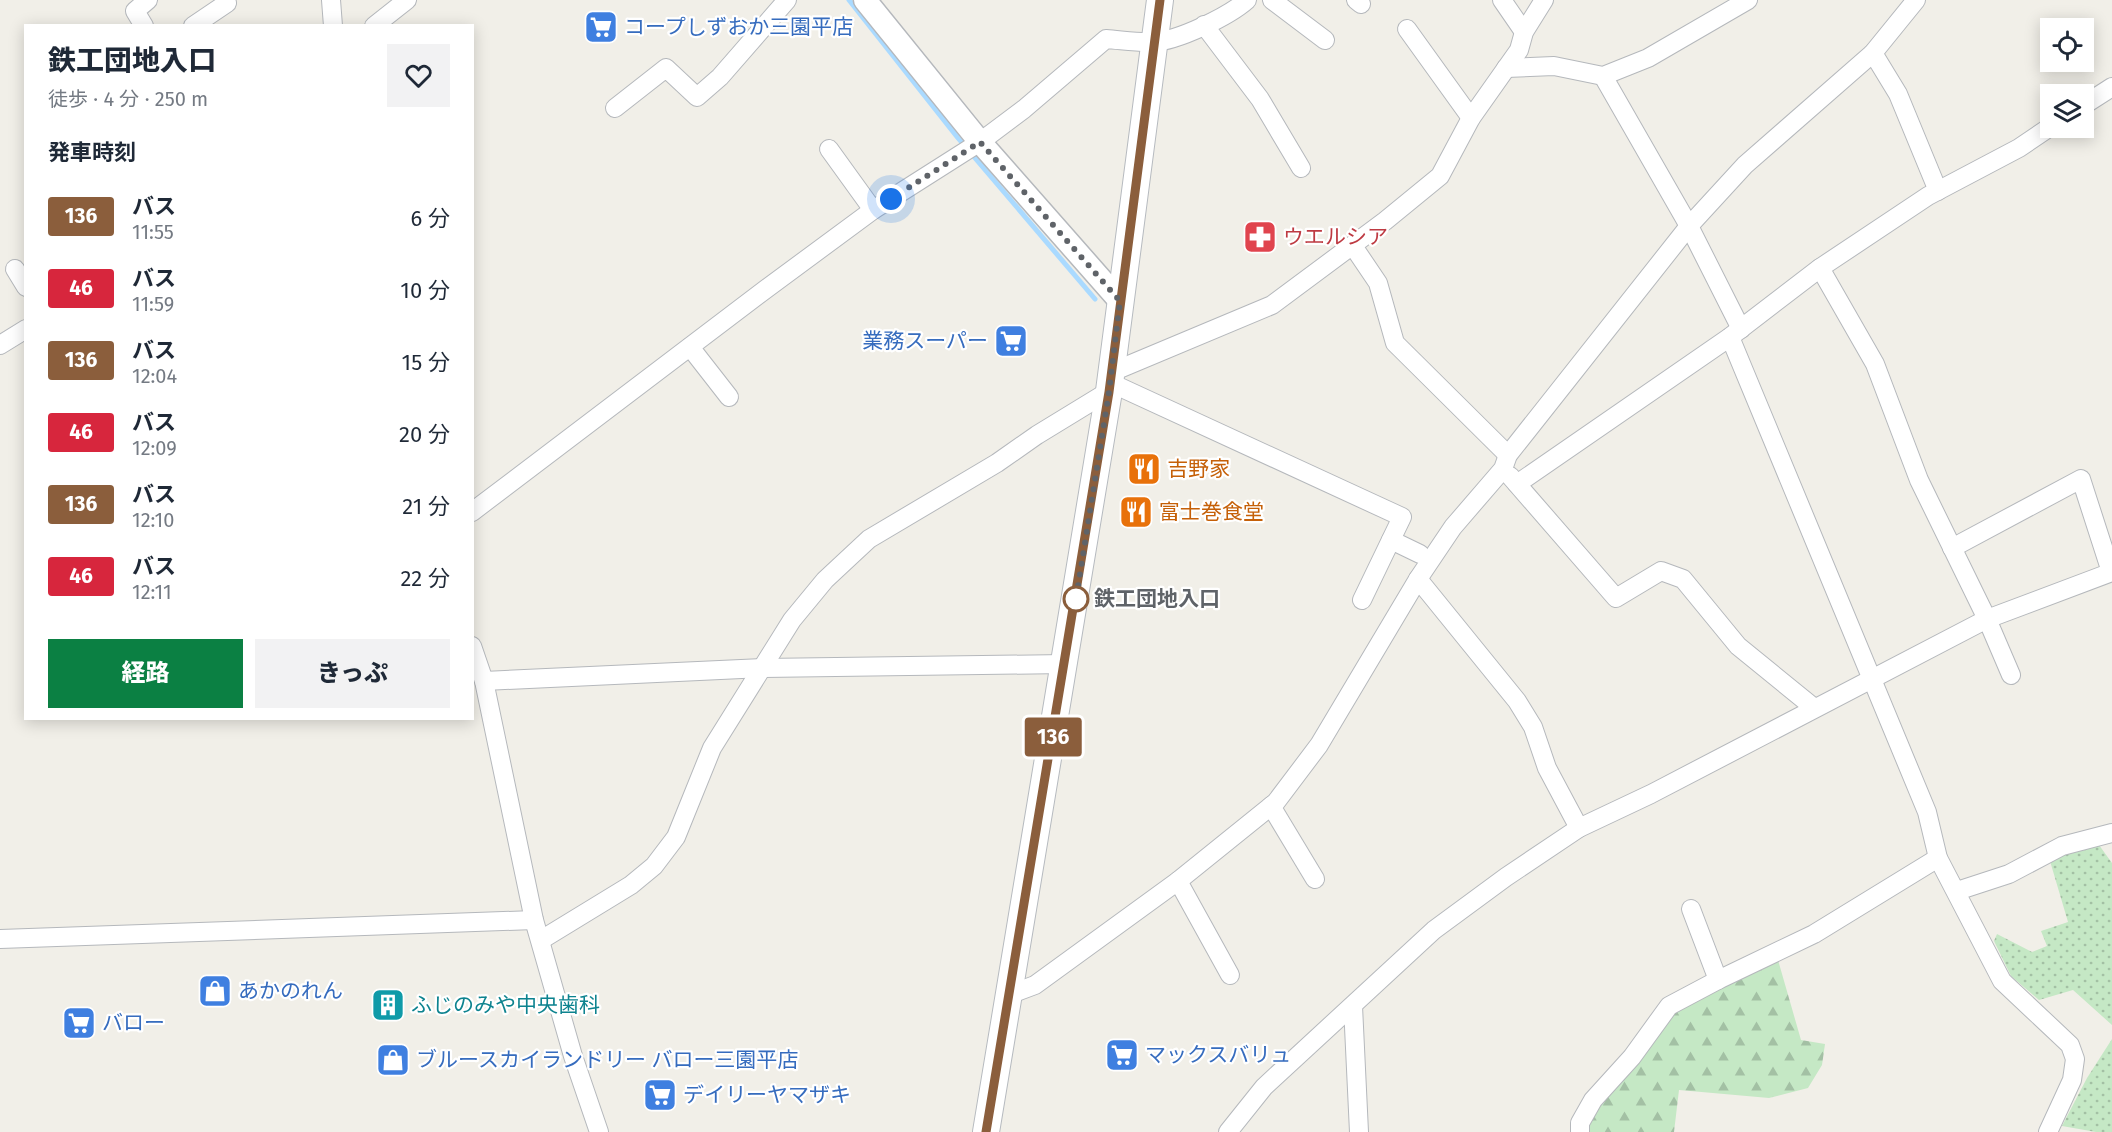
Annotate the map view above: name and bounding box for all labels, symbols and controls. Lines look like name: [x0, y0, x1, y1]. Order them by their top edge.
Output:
supermarket icon: コープしずおか三園平店: [583, 9, 619, 45]
place label: コープしずおか三園平店: [624, 14, 853, 40]
map controls: [2040, 18, 2094, 138]
button: locate: [2040, 18, 2094, 72]
text: 鉄工団地入口: [48, 44, 216, 77]
button: heart: [387, 44, 450, 107]
button: layers: [2040, 84, 2094, 138]
text: 徒歩 · 4 分 · 250 m: [48, 87, 208, 111]
text: 発車時刻: [48, 139, 136, 166]
your location: [876, 184, 906, 214]
text: バス: [132, 193, 176, 220]
text: 136: [65, 203, 97, 229]
text: 6 分: [410, 205, 450, 232]
pharmacy icon: ウエルシア: [1242, 219, 1278, 255]
text: 11:55: [132, 220, 174, 244]
place label: ウエルシア: [1283, 224, 1388, 250]
text: バス: [132, 265, 176, 292]
text: 46: [69, 275, 93, 301]
text: 10 分: [400, 277, 450, 304]
text: 11:59: [132, 292, 174, 316]
supermarket icon: 業務スーパー: [993, 323, 1029, 359]
place label: 業務スーパー: [862, 328, 988, 354]
text: バス: [132, 337, 176, 364]
text: 136: [65, 347, 97, 373]
text: 15 分: [402, 349, 450, 376]
text: 12:04: [132, 364, 177, 388]
text: バス: [132, 409, 176, 436]
text: 46: [69, 419, 93, 445]
text: 20 分: [399, 421, 450, 448]
text: 12:09: [132, 436, 177, 460]
restaurant icon: 吉野家: [1126, 451, 1162, 487]
place label: 吉野家: [1167, 456, 1230, 482]
text: バス: [132, 481, 176, 508]
text: 136: [65, 491, 97, 517]
text: 21 分: [402, 493, 450, 520]
restaurant icon: 富士巻食堂: [1118, 494, 1154, 530]
place label: 富士巻食堂: [1159, 499, 1264, 525]
text: 12:10: [132, 508, 174, 532]
text: バス: [132, 553, 176, 580]
text: 46: [69, 563, 93, 589]
text: 22 分: [400, 565, 450, 592]
text: 12:11: [132, 580, 172, 604]
marker: 鉄工団地入口: [1063, 586, 1089, 612]
place label: 鉄工団地入口: [1094, 586, 1220, 612]
button: 経路: [48, 639, 243, 708]
button: きっぷ: [255, 639, 450, 708]
line badge: 136: [1018, 718, 1088, 756]
text: 136: [1037, 724, 1069, 750]
shop icon: あかのれん: [197, 973, 233, 1009]
place label: あかのれん: [238, 978, 343, 1004]
building icon: ふじのみや中央歯科: [370, 987, 406, 1023]
place label: ふじのみや中央歯科: [411, 992, 600, 1018]
supermarket icon: バロー: [61, 1005, 97, 1041]
place label: バロー: [102, 1010, 165, 1036]
supermarket icon: マックスバリュ: [1104, 1037, 1140, 1073]
shop icon: ブルースカイランドリー バロー三園平店: [375, 1042, 411, 1078]
place label: マックスバリュ: [1145, 1042, 1291, 1068]
place label: ブルースカイランドリー バロー三園平店: [416, 1047, 799, 1073]
supermarket icon: デイリーヤマザキ: [642, 1077, 678, 1113]
place label: デイリーヤマザキ: [683, 1082, 851, 1108]

